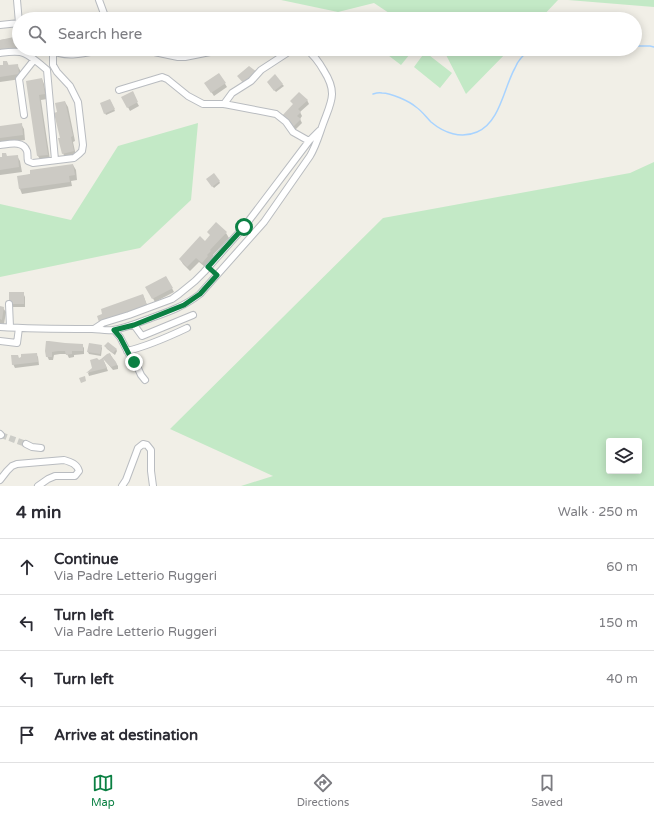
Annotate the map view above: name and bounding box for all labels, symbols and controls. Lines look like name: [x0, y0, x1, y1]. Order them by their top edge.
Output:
search box: [12, 12, 642, 56]
icon: search: [26, 23, 48, 45]
text: Search here: [58, 25, 142, 43]
route start: [235, 218, 253, 236]
route end: [125, 353, 143, 371]
map controls: [606, 438, 642, 474]
button: layers: [606, 438, 642, 474]
text: 4 min: [16, 502, 61, 523]
text: Walk · 250 m: [558, 504, 638, 520]
text: Continue: [54, 550, 118, 568]
icon: ahead: [16, 556, 38, 578]
text: 60 m: [606, 559, 638, 575]
text: Via Padre Letterio Ruggeri: [54, 568, 217, 584]
text: Turn left: [54, 606, 114, 624]
icon: left: [16, 612, 38, 634]
text: 150 m: [598, 615, 638, 631]
text: Via Padre Letterio Ruggeri: [54, 624, 217, 640]
icon: left: [16, 668, 38, 690]
text: Turn left: [54, 670, 114, 688]
text: 40 m: [606, 671, 638, 687]
icon: arrive: [16, 724, 38, 746]
text: Arrive at destination: [54, 726, 198, 744]
tab: Map: [91, 772, 115, 809]
tab: Directions: [297, 772, 349, 809]
tab: Saved: [531, 772, 563, 809]

